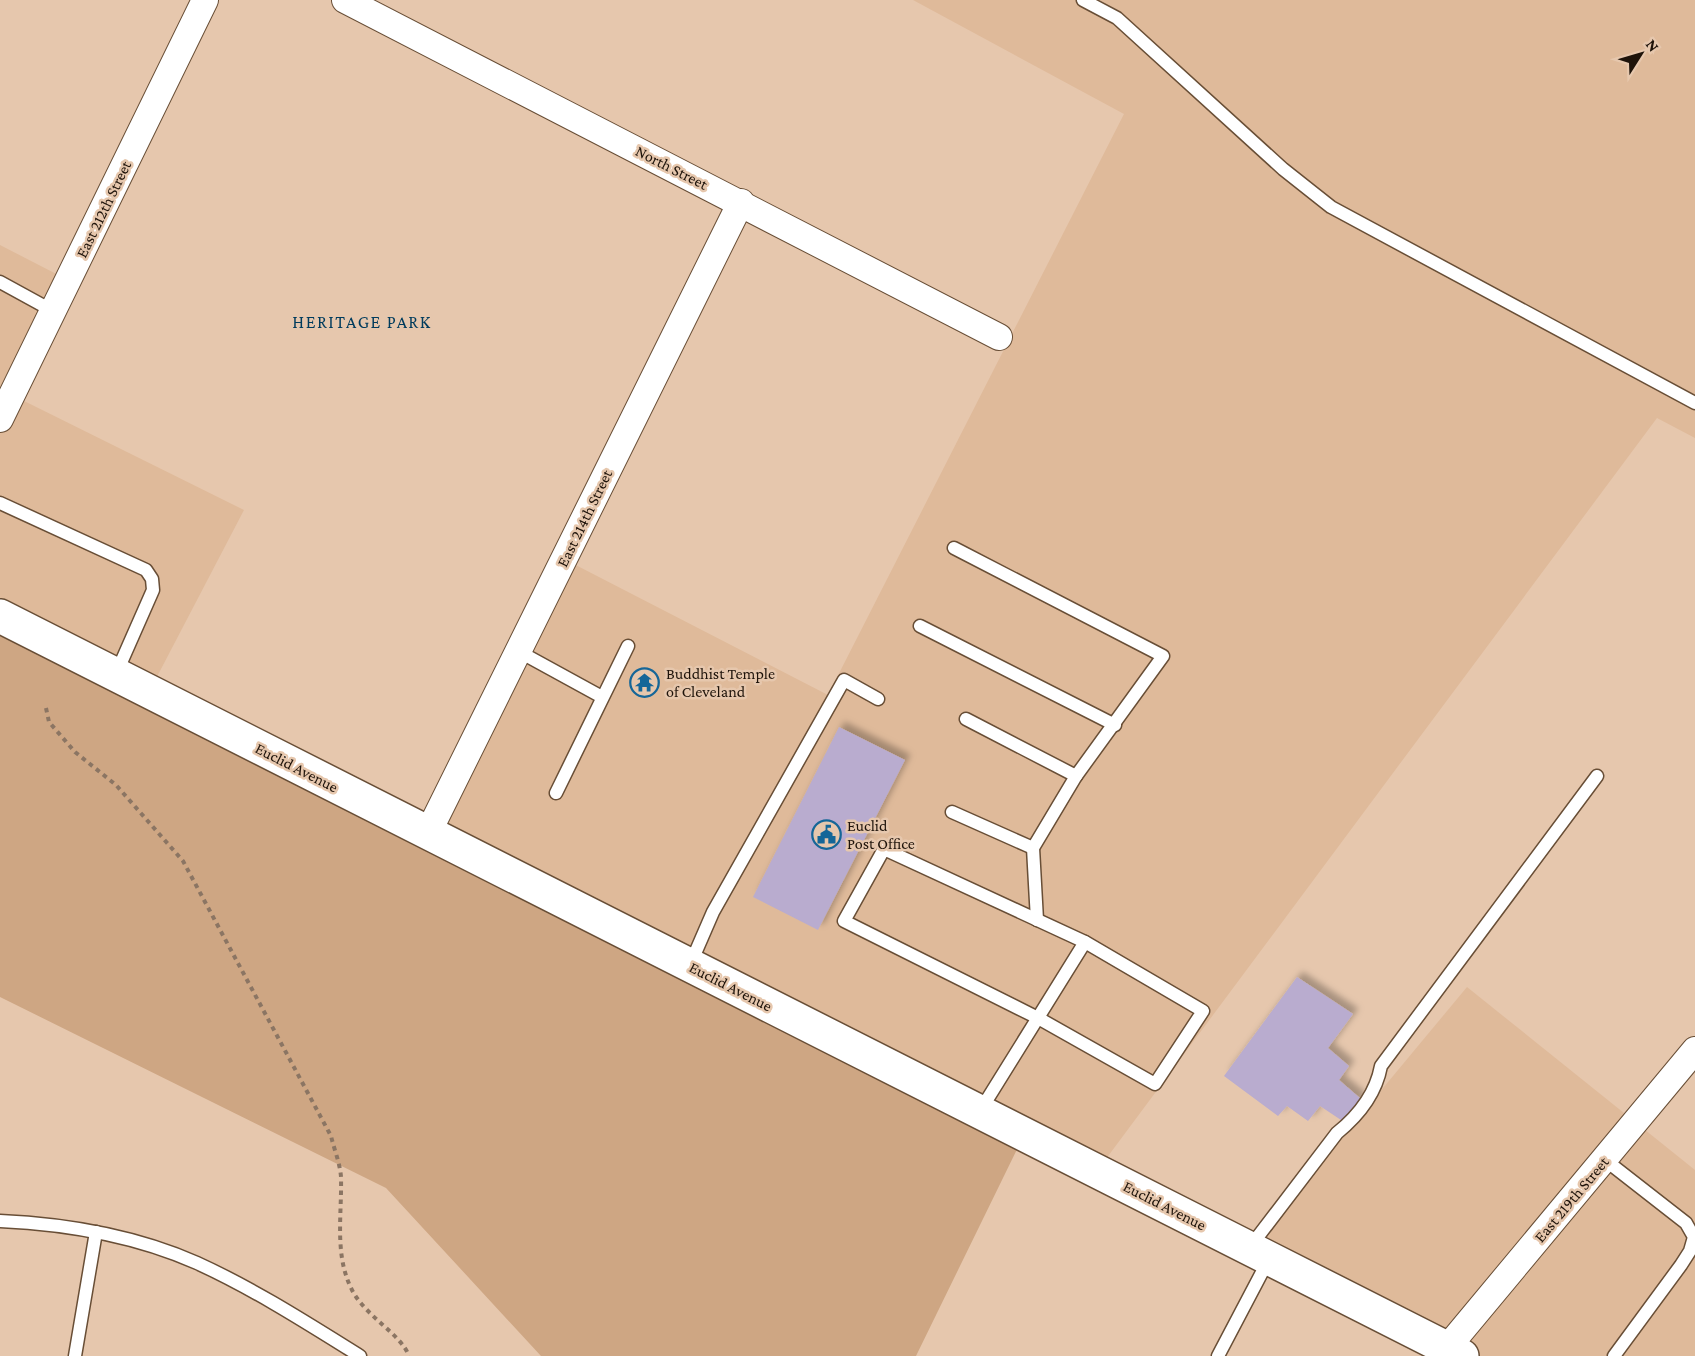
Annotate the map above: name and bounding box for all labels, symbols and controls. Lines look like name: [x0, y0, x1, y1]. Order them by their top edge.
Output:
north arrow: [1611, 24, 1671, 84]
text: N: [1643, 36, 1663, 55]
street label: North Street: [633, 142, 711, 193]
street label: East 212th Street: [73, 157, 135, 260]
district label: HERITAGE PARK: [292, 312, 432, 332]
street label: East 214th Street: [554, 466, 616, 570]
place label: Buddhist Temple of Cleveland: [666, 665, 775, 700]
temple icon: Buddhist Temple of Cleveland: [629, 666, 661, 698]
street label: Euclid Avenue: [253, 739, 341, 796]
place label: Euclid Post Office: [847, 817, 915, 852]
public building icon: Euclid Post Office: [810, 818, 842, 850]
street label: Euclid Avenue: [687, 958, 775, 1015]
street label: East 219th Street: [1531, 1153, 1612, 1245]
street label: Euclid Avenue: [1121, 1177, 1209, 1234]

